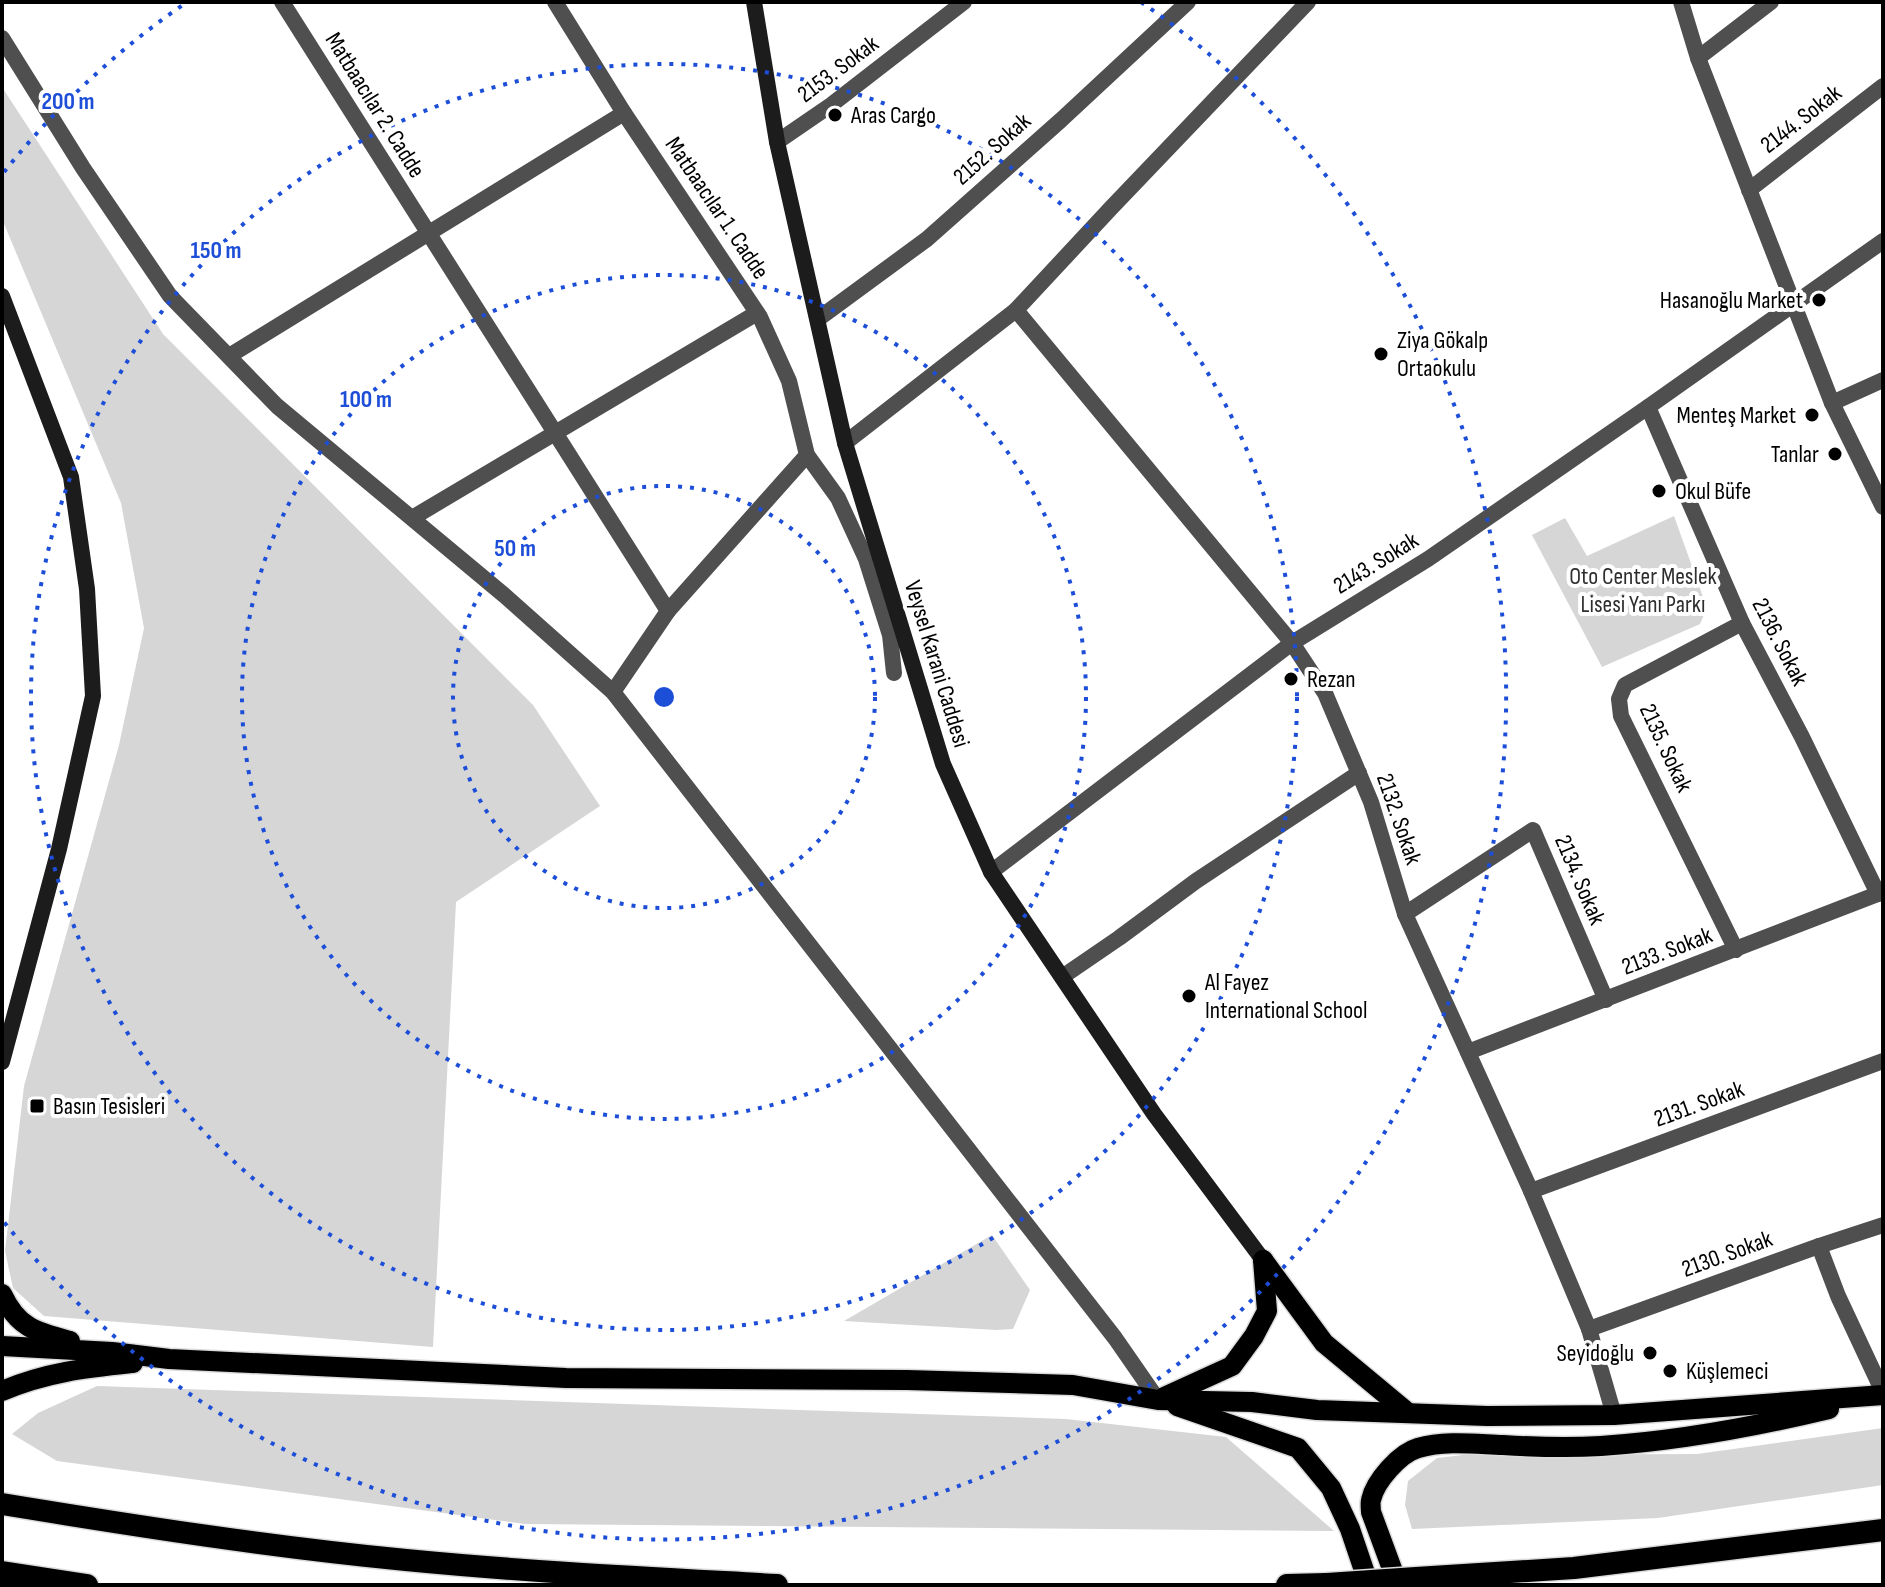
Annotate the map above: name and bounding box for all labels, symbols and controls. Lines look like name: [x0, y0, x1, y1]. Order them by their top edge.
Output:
street label: Matbaacılar 2. Cadde: [319, 27, 431, 183]
street label: 2153. Sokak: [792, 29, 884, 109]
street label: 2144. Sokak: [1755, 78, 1847, 160]
text: 200 m: [41, 87, 95, 116]
place label: Aras Cargo: [850, 101, 936, 130]
marker: Aras Cargo: [826, 106, 844, 124]
street label: 2152. Sokak: [947, 107, 1037, 191]
street label: Matbaacılar 1. Cadde: [659, 131, 775, 285]
text: 150 m: [190, 236, 242, 265]
place label: Hasanoğlu Market: [1660, 286, 1803, 315]
marker: Hasanoğlu Market: [1810, 291, 1828, 309]
place label: Ziya Gökalp Ortaokulu: [1397, 326, 1488, 383]
marker: Ziya Gökalp Ortaokulu: [1372, 345, 1390, 363]
text: 100 m: [340, 385, 392, 414]
place label: Menteş Market: [1676, 401, 1796, 430]
marker: Menteş Market: [1803, 406, 1821, 424]
place label: Tanlar: [1771, 440, 1819, 469]
marker: Tanlar: [1826, 445, 1844, 463]
place label: Okul Büfe: [1675, 477, 1751, 506]
marker: Okul Büfe: [1650, 482, 1668, 500]
street label: 2143. Sokak: [1328, 526, 1424, 600]
text: 50 m: [494, 534, 536, 563]
park label: Oto Center Meslek Lisesi Yanı Parkı: [1569, 562, 1717, 619]
street label: Veysel Karani Caddesi: [898, 577, 976, 751]
street label: 2136. Sokak: [1746, 593, 1814, 691]
place label: Rezan: [1307, 665, 1356, 694]
marker: Rezan: [1282, 670, 1300, 688]
centre of rings: [650, 683, 678, 711]
street label: 2135. Sokak: [1633, 699, 1699, 797]
street label: 2132. Sokak: [1370, 770, 1428, 868]
street label: 2134. Sokak: [1548, 831, 1612, 929]
street label: 2133. Sokak: [1618, 921, 1716, 981]
place label: Al Fayez International School: [1204, 968, 1368, 1025]
marker: Al Fayez International School: [1180, 987, 1198, 1005]
street label: 2131. Sokak: [1650, 1074, 1748, 1134]
place label: Basın Tesisleri: [53, 1092, 165, 1121]
marker: Basın Tesisleri: [28, 1097, 46, 1115]
street label: 2130. Sokak: [1678, 1224, 1776, 1284]
place label: Seyidoğlu: [1557, 1339, 1634, 1368]
marker: Seyidoğlu: [1641, 1344, 1659, 1362]
place label: Küşlemeci: [1686, 1357, 1768, 1386]
marker: Küşlemeci: [1661, 1362, 1679, 1380]

